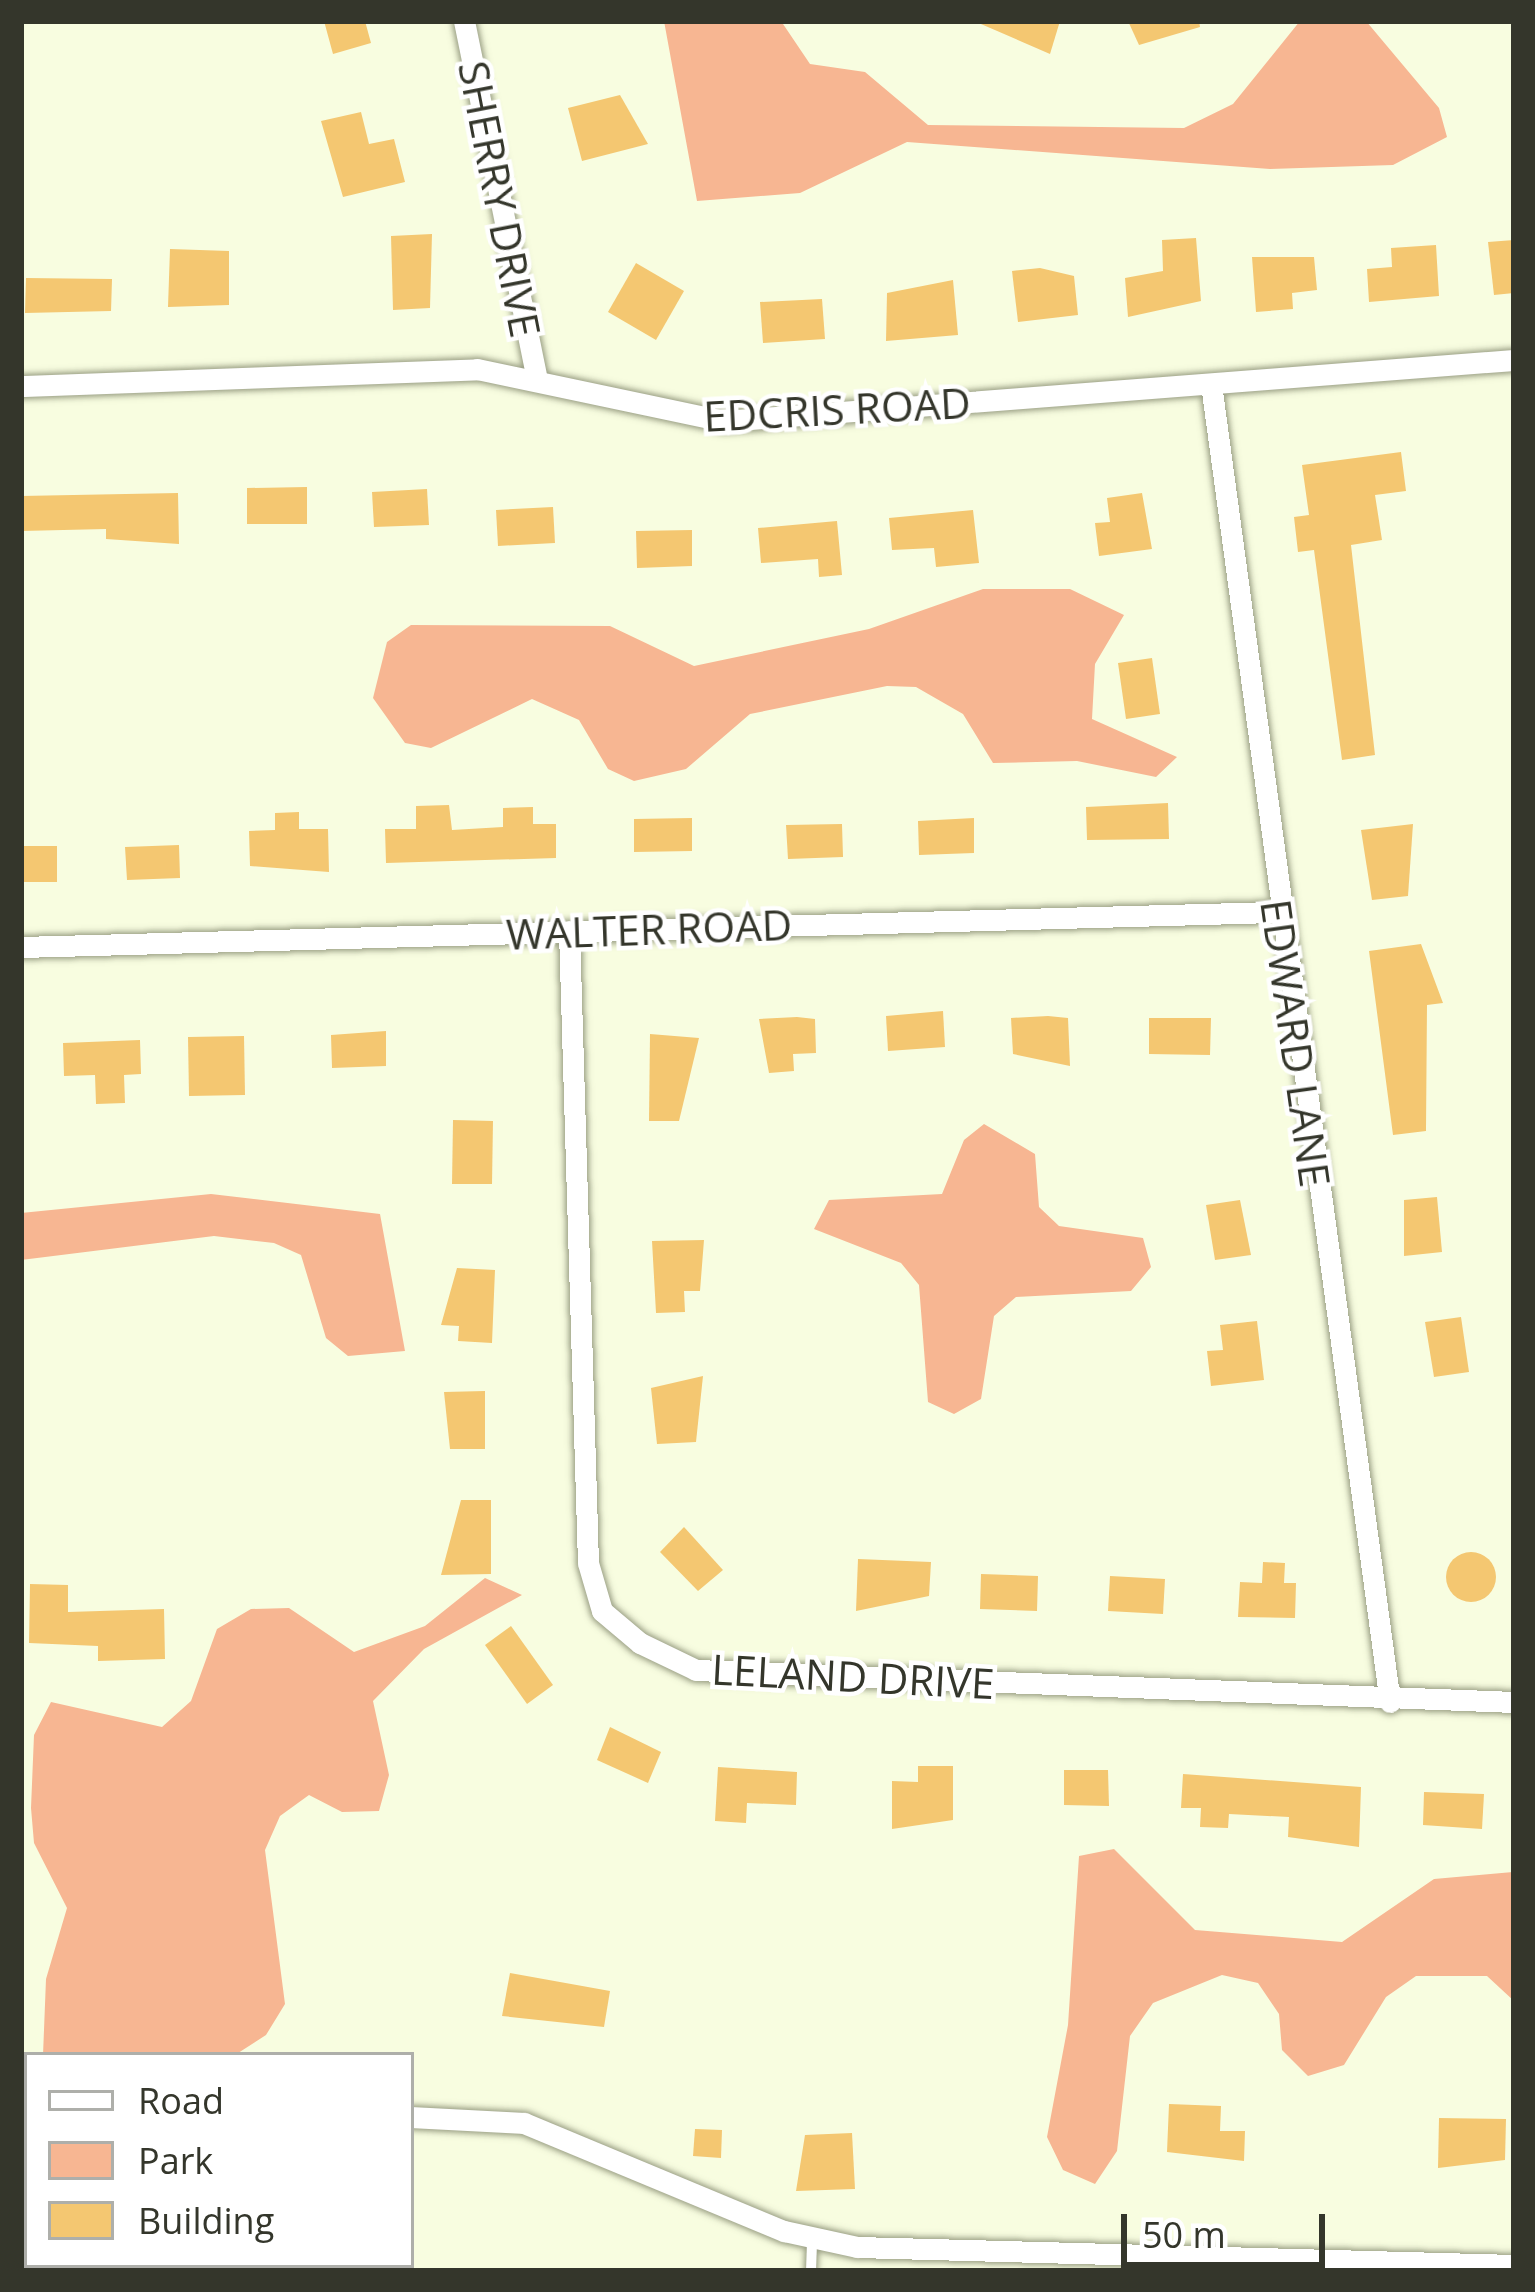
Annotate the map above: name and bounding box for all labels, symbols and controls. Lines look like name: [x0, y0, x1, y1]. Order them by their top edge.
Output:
street label: SHERRY DRIVE: [449, 57, 551, 341]
street label: EDCRIS ROAD: [702, 377, 972, 441]
street label: EDWARD LANE: [1251, 896, 1341, 1190]
street label: WALTER ROAD: [505, 899, 793, 959]
street label: LELAND DRIVE: [710, 1643, 996, 1709]
legend: [24, 2052, 414, 2268]
text: Road: [138, 2076, 224, 2125]
text: Park: [138, 2136, 213, 2185]
scale bar: [1127, 2190, 1331, 2264]
text: Building: [138, 2196, 274, 2245]
text: 50 m: [1142, 2210, 1226, 2259]

